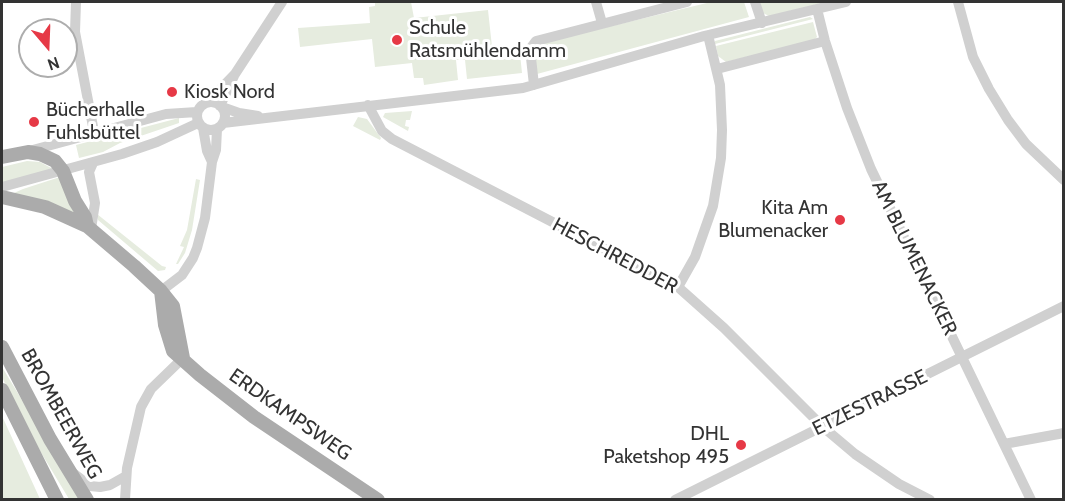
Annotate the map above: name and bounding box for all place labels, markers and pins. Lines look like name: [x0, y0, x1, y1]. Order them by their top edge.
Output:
place label: Schule Ratsmühlendamm: [409, 16, 566, 63]
marker: Schule Ratsmühlendamm: [390, 33, 404, 47]
place label: Kiosk Nord: [184, 80, 275, 104]
marker: Kiosk Nord: [165, 85, 179, 99]
place label: Bücherhalle Fuhlsbüttel: [46, 98, 145, 145]
marker: Bücherhalle Fuhlsbüttel: [27, 115, 41, 129]
place label: Kita Am Blumenacker: [718, 196, 828, 243]
marker: Kita Am Blumenacker: [833, 213, 847, 227]
place label: DHL Paketshop 495: [603, 422, 729, 469]
marker: DHL Paketshop 495: [734, 438, 748, 452]

